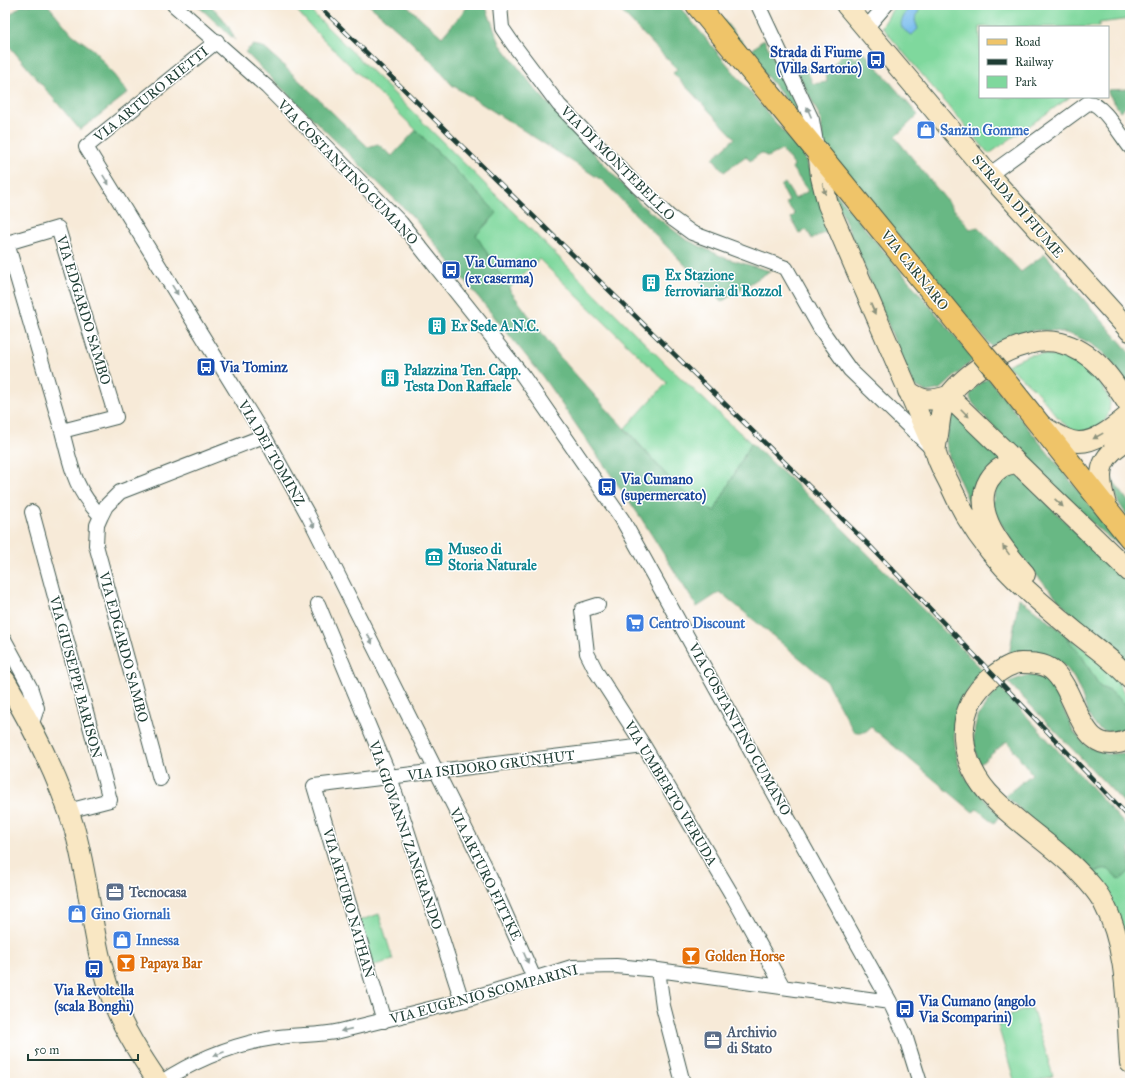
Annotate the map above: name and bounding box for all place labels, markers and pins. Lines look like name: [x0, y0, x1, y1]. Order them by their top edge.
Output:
place label: Strada di Fiume (Villa Sartorio): [770, 44, 862, 78]
bus stop icon: Strada di Fiume (Villa Sartorio): [865, 49, 887, 71]
shop icon: Sanzin Gomme: [915, 119, 937, 141]
place label: Sanzin Gomme: [940, 122, 1029, 139]
place label: Via Cumano (ex caserma): [464, 254, 537, 288]
bus stop icon: Via Cumano (ex caserma): [440, 259, 462, 281]
place label: Ex Stazione ferroviaria di Rozzol: [664, 267, 783, 300]
building icon: Ex Stazione ferroviaria di Rozzol: [640, 272, 662, 294]
building icon: Ex Sede A.N.C.: [426, 315, 448, 337]
place label: Ex Sede A.N.C.: [451, 318, 539, 335]
bus stop icon: Via Tominz: [195, 356, 217, 378]
place label: Via Tominz: [219, 359, 288, 376]
place label: Palazzina Ten. Capp. Testa Don Raffaele: [403, 362, 521, 395]
building icon: Palazzina Ten. Capp. Testa Don Raffaele: [379, 367, 401, 389]
place label: Via Cumano (supermercato): [620, 471, 706, 505]
bus stop icon: Via Cumano (supermercato): [596, 476, 618, 498]
place label: Museo di Storia Naturale: [448, 541, 537, 574]
museum icon: Museo di Storia Naturale: [423, 546, 445, 568]
supermarket icon: Centro Discount: [624, 612, 646, 634]
place label: Centro Discount: [649, 615, 745, 632]
office icon: Tecnocasa: [104, 881, 126, 903]
place label: Tecnocasa: [128, 884, 188, 901]
shop icon: Gino Giornali: [66, 903, 88, 925]
place label: Gino Giornali: [91, 906, 170, 923]
shop icon: Innessa: [111, 929, 133, 951]
place label: Innessa: [136, 932, 180, 949]
bar icon: Golden Horse: [680, 945, 702, 967]
place label: Golden Horse: [705, 948, 785, 965]
bar icon: Papaya Bar: [115, 952, 137, 974]
place label: Papaya Bar: [140, 955, 203, 973]
bus stop icon: Via Revoltella (scala Bonghi): [83, 958, 105, 980]
place label: Via Revoltella (scala Bonghi): [53, 982, 135, 1016]
place label: Via Cumano (angolo Via Scomparini): [918, 993, 1036, 1027]
bus stop icon: Via Cumano (angolo Via Scomparini): [894, 998, 916, 1020]
place label: Archivio di Stato: [726, 1024, 777, 1057]
office icon: Archivio di Stato: [702, 1029, 724, 1051]

